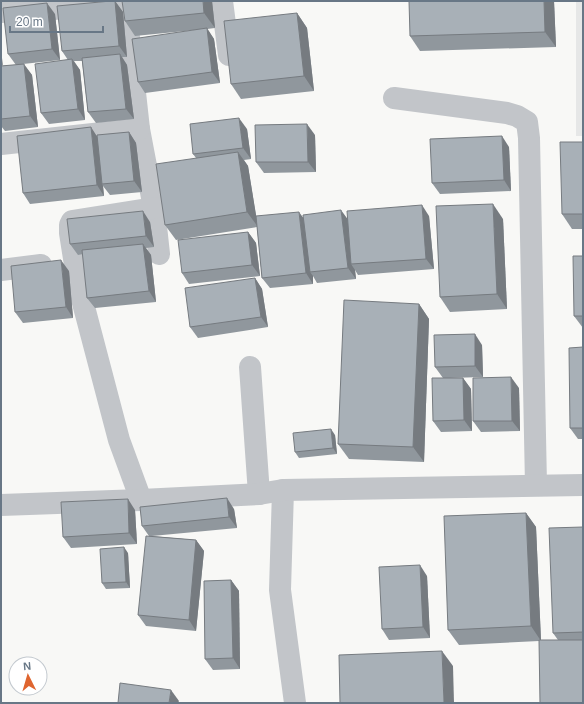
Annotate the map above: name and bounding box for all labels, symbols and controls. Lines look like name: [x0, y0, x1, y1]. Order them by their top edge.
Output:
scale bar: [10, 8, 103, 34]
text: 20 m: [16, 15, 43, 29]
north arrow: [8, 656, 48, 696]
text: N: [23, 660, 32, 672]

